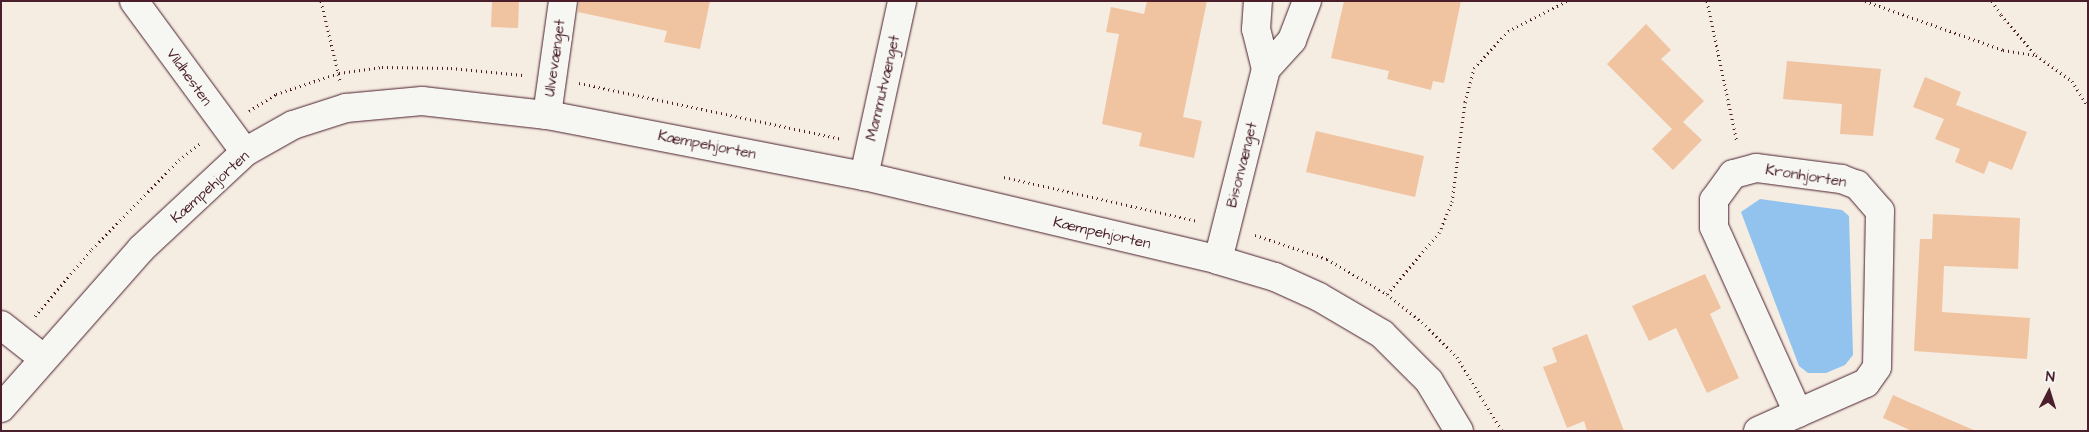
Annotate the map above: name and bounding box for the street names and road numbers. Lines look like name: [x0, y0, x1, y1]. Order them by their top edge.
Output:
street label: Ulvevænget: [541, 18, 569, 98]
street label: Mammutvænget: [862, 33, 904, 143]
street label: Vildhesten: [162, 45, 216, 109]
street label: Bisonvænget: [1223, 120, 1261, 210]
street label: Kæmpehjorten: [656, 127, 758, 163]
street label: Kæmpehjorten: [167, 147, 253, 227]
street label: Kronhjorten: [1764, 161, 1848, 191]
street label: Kæmpehjorten: [1051, 213, 1153, 253]

